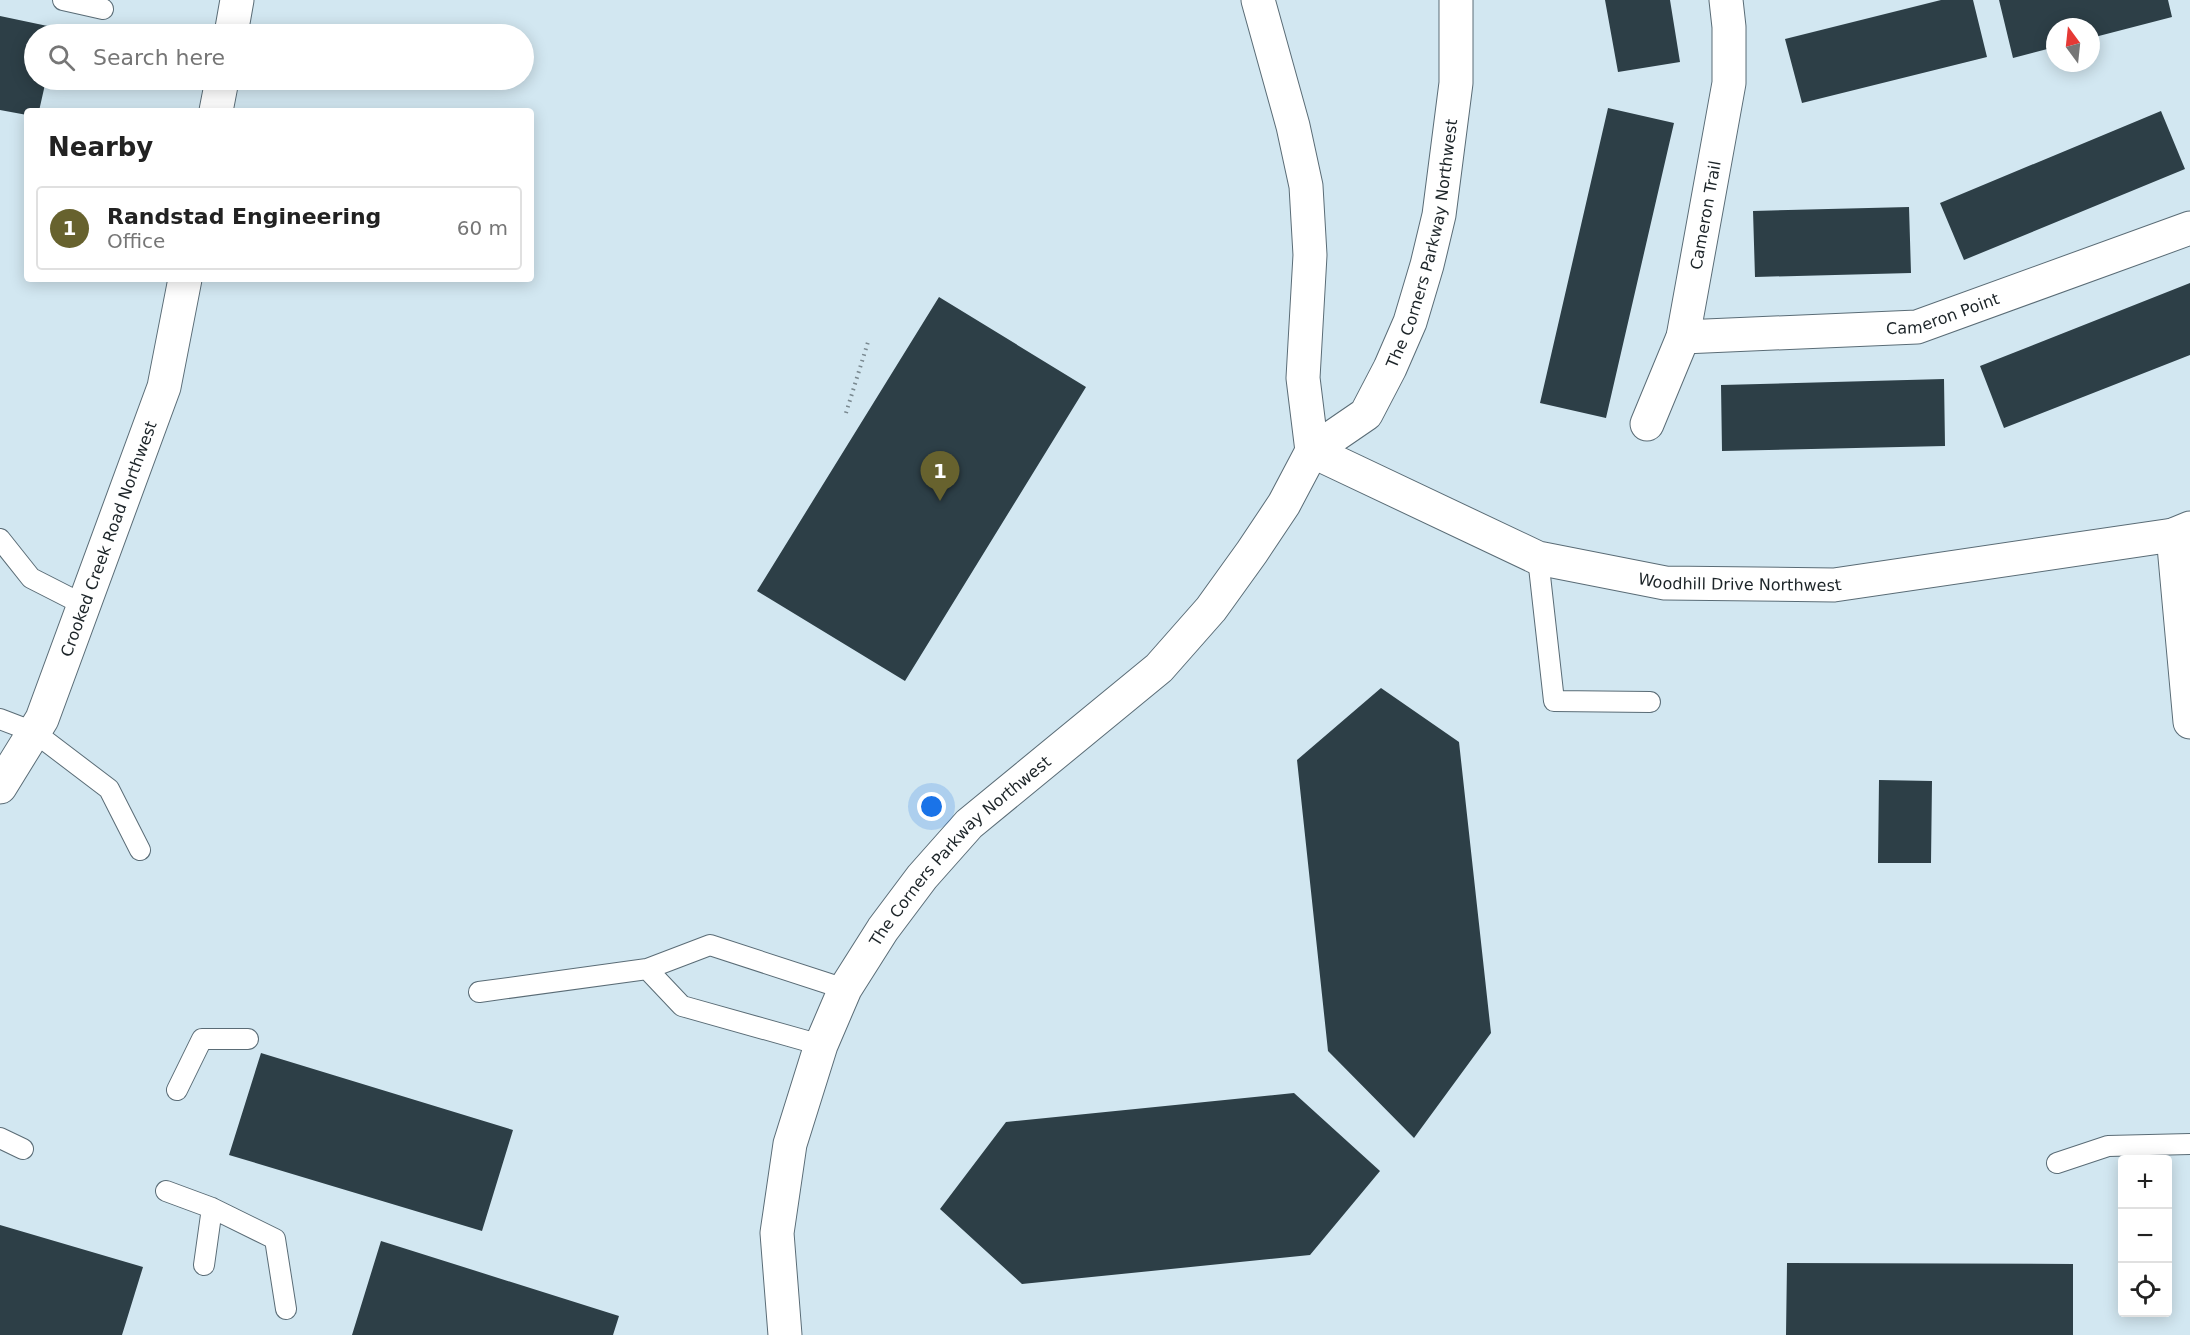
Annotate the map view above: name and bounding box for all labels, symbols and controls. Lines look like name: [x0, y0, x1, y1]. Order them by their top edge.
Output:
north arrow: [2046, 18, 2100, 72]
search box: [24, 24, 534, 90]
icon: search: [45, 41, 78, 74]
text: Search here: [93, 45, 225, 70]
street label: The Corners Parkway Northwest: [1382, 118, 1461, 372]
text: Nearby: [48, 132, 153, 162]
street label: Cameron Trail: [1686, 159, 1725, 271]
text: Randstad Engineering: [107, 204, 381, 229]
text: 1: [63, 216, 76, 240]
text: 60 m: [457, 216, 508, 240]
text: Office: [107, 229, 165, 253]
street label: Cameron Point: [1886, 289, 2002, 338]
street label: Crooked Creek Road Northwest: [57, 418, 161, 659]
pin: 1: [920, 452, 960, 501]
street label: Woodhill Drive Northwest: [1636, 569, 1843, 595]
street label: The Corners Parkway Northwest: [865, 752, 1055, 951]
your location: [917, 792, 946, 821]
map controls: [2118, 1155, 2172, 1317]
button: +: [2118, 1155, 2172, 1209]
button: −: [2118, 1209, 2172, 1263]
button: locate: [2118, 1263, 2172, 1317]

